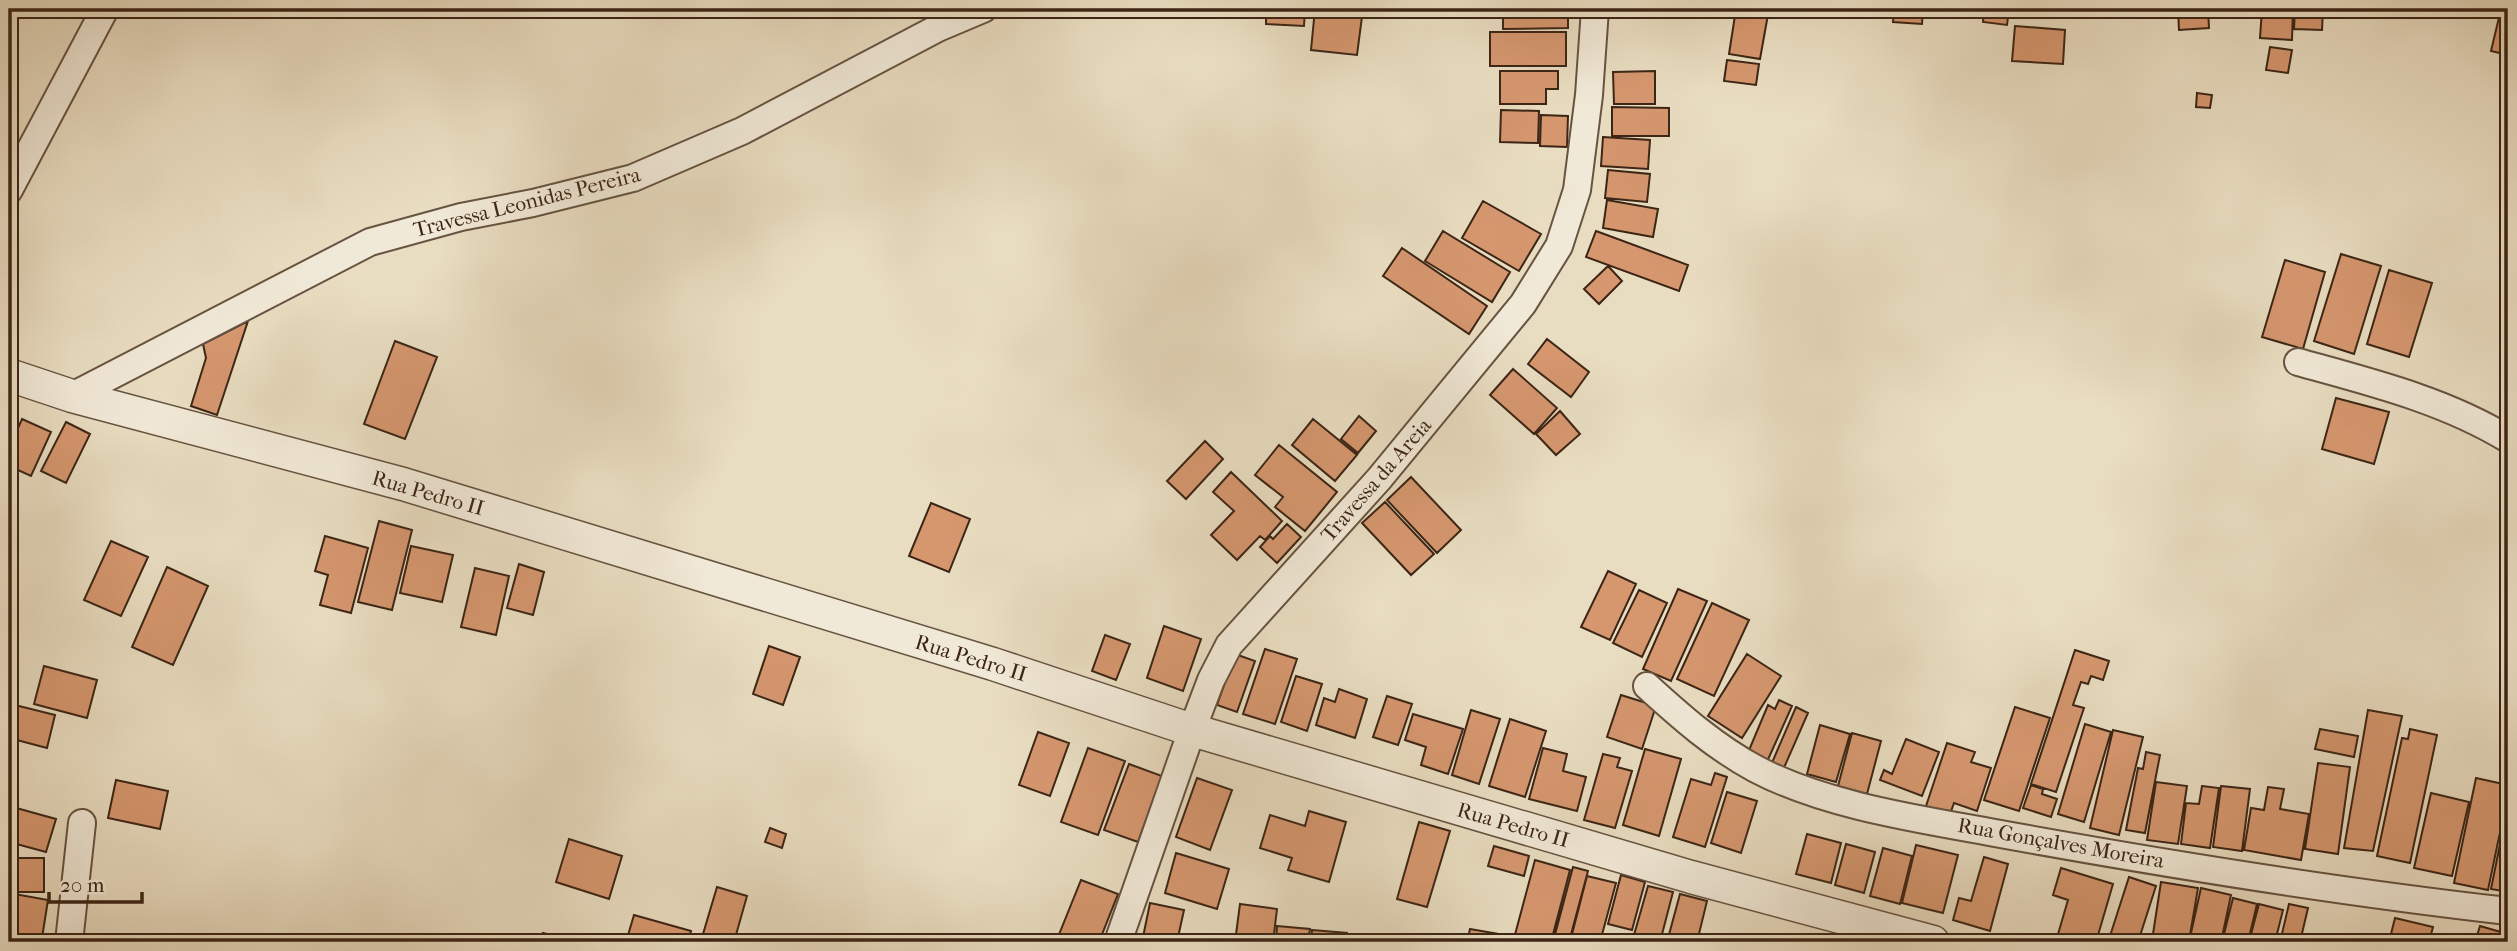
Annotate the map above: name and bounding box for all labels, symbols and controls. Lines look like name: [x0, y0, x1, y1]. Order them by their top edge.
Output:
street label: Travessa Leonidas Pereira: [411, 162, 643, 242]
street label: Travessa da Areia: [1316, 413, 1436, 547]
street label: Rua Pedro II: [369, 466, 487, 520]
street label: Rua Pedro II: [912, 630, 1030, 686]
street label: Rua Pedro II: [1454, 798, 1572, 852]
street label: Rua Gonçalves Moreira: [1956, 813, 2166, 873]
scale bar: [49, 860, 142, 904]
text: 20 m: [60, 873, 105, 897]

